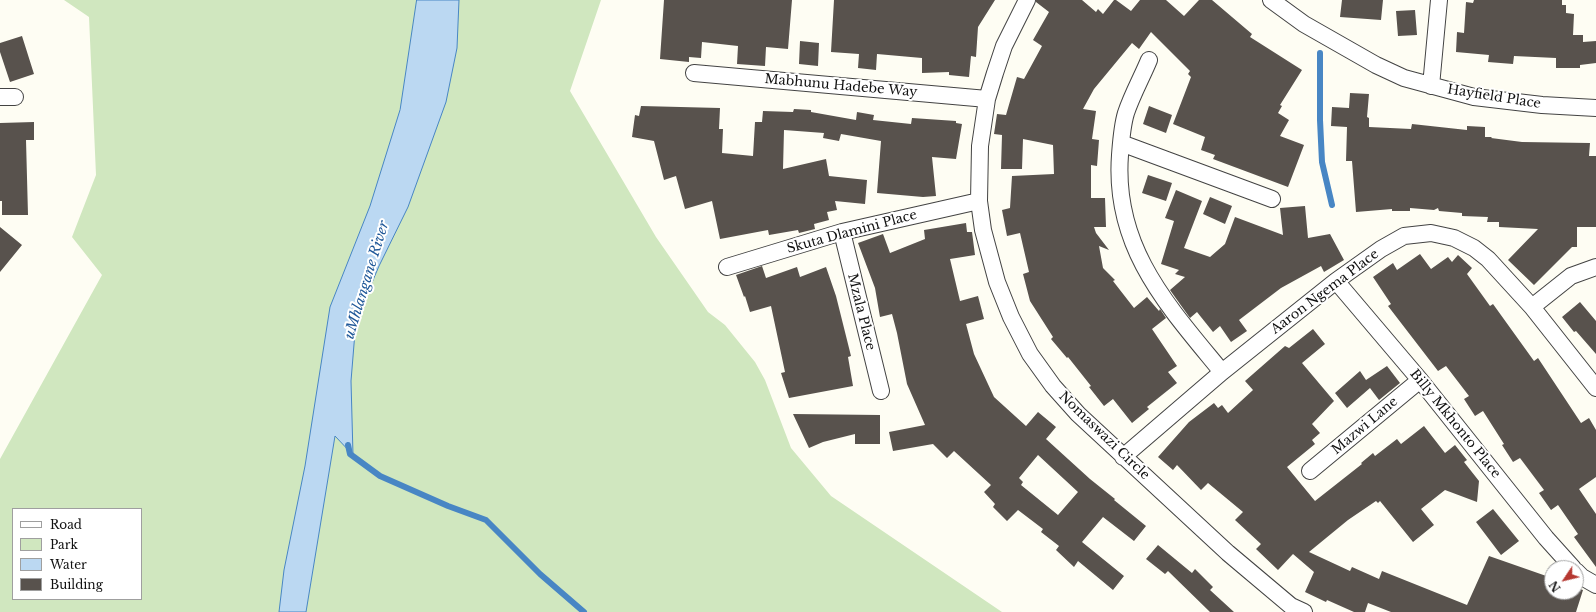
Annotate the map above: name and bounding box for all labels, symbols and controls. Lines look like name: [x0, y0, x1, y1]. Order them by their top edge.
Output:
street label: Mabhunu Hadebe Way: [764, 72, 918, 100]
street label: Hayfield Place: [1446, 82, 1542, 112]
street label: Skuta Dlamini Place: [785, 207, 919, 257]
water label: uMhlangane River: [341, 219, 393, 341]
street label: Aaron Ngema Place: [1268, 246, 1382, 338]
street label: Mzala Place: [844, 272, 878, 352]
street label: Billy Mkhonto Place: [1406, 367, 1504, 481]
street label: Nomaswazi Circle: [1055, 389, 1153, 483]
street label: Mazwi Lane: [1329, 394, 1401, 458]
legend: [12, 508, 142, 600]
text: Road: [50, 517, 82, 532]
text: Park: [50, 537, 78, 552]
text: Water: [50, 557, 87, 572]
north arrow: [1544, 560, 1584, 600]
text: Building: [50, 577, 103, 592]
text: N: [1546, 578, 1564, 595]

